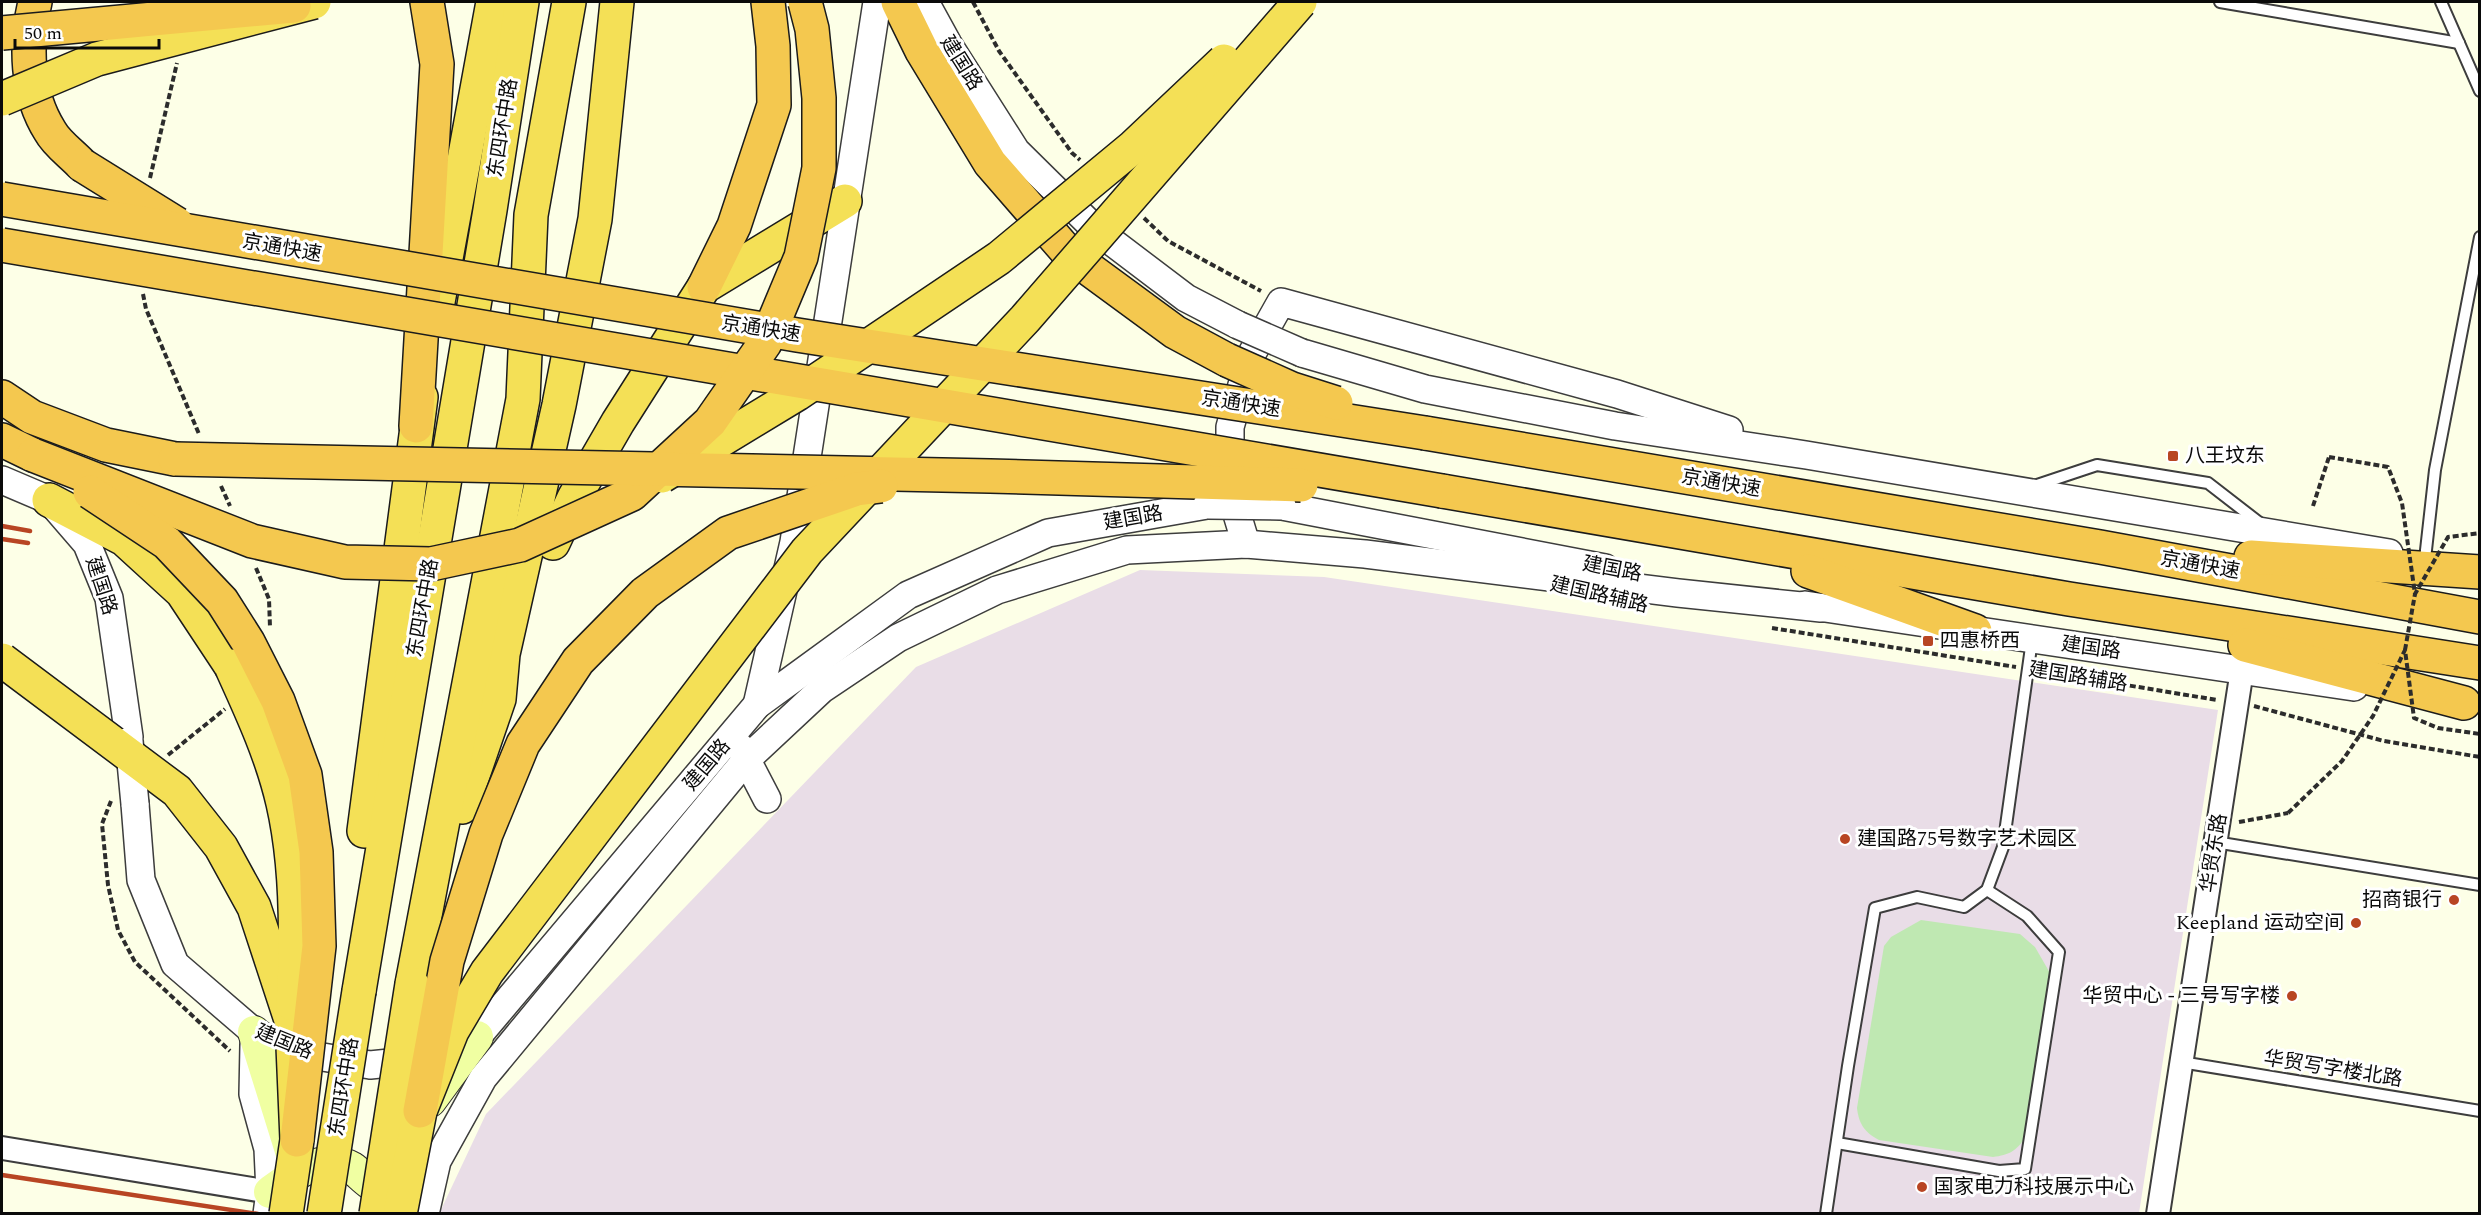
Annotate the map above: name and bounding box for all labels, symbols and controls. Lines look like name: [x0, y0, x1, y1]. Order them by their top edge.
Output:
scale bar: [15, 12, 159, 50]
text: 50 m: [24, 20, 62, 47]
street label: 建国路: [932, 30, 990, 96]
street label: 东四环中路: [480, 76, 526, 180]
street label: 京通快速: [240, 226, 324, 270]
street label: 京通快速: [719, 308, 803, 350]
street label: 京通快速: [1199, 383, 1283, 425]
place label: 八王坟东: [2185, 441, 2265, 471]
marker: 八王坟东: [2166, 449, 2180, 463]
street label: 京通快速: [1679, 461, 1763, 505]
street label: 建国路: [1101, 498, 1165, 538]
street label: 京通快速: [2158, 543, 2242, 587]
street label: 建国路: [1580, 549, 1644, 589]
street label: 建国路: [77, 553, 125, 619]
street label: 东四环中路: [400, 556, 446, 660]
street label: 建国路辅路: [1547, 569, 1651, 621]
place label: 四惠桥西: [1940, 626, 2020, 656]
street label: 建国路: [2059, 629, 2123, 667]
marker: 四惠桥西: [1921, 634, 1935, 648]
street label: 建国路辅路: [2026, 654, 2130, 700]
street label: 建国路: [676, 732, 738, 798]
street label: 华贸东路: [2193, 811, 2235, 895]
place label: 建国路75号数字艺术园区: [1857, 824, 2077, 854]
marker: 建国路75号数字艺术园区: [1838, 832, 1852, 846]
place label: 招商银行: [2362, 885, 2442, 915]
marker: 招商银行: [2447, 893, 2461, 907]
place label: Keepland 运动空间: [2176, 908, 2344, 938]
marker: Keepland 运动空间: [2349, 916, 2363, 930]
place label: 华贸中心 - 三号写字楼: [2083, 981, 2280, 1011]
marker: 华贸中心 - 三号写字楼: [2285, 989, 2299, 1003]
street label: 建国路: [251, 1017, 317, 1067]
street label: 东四环中路: [321, 1035, 367, 1139]
street label: 华贸写字楼北路: [2262, 1043, 2404, 1095]
place label: 国家电力科技展示中心: [1934, 1172, 2134, 1202]
marker: 国家电力科技展示中心: [1915, 1180, 1929, 1194]

